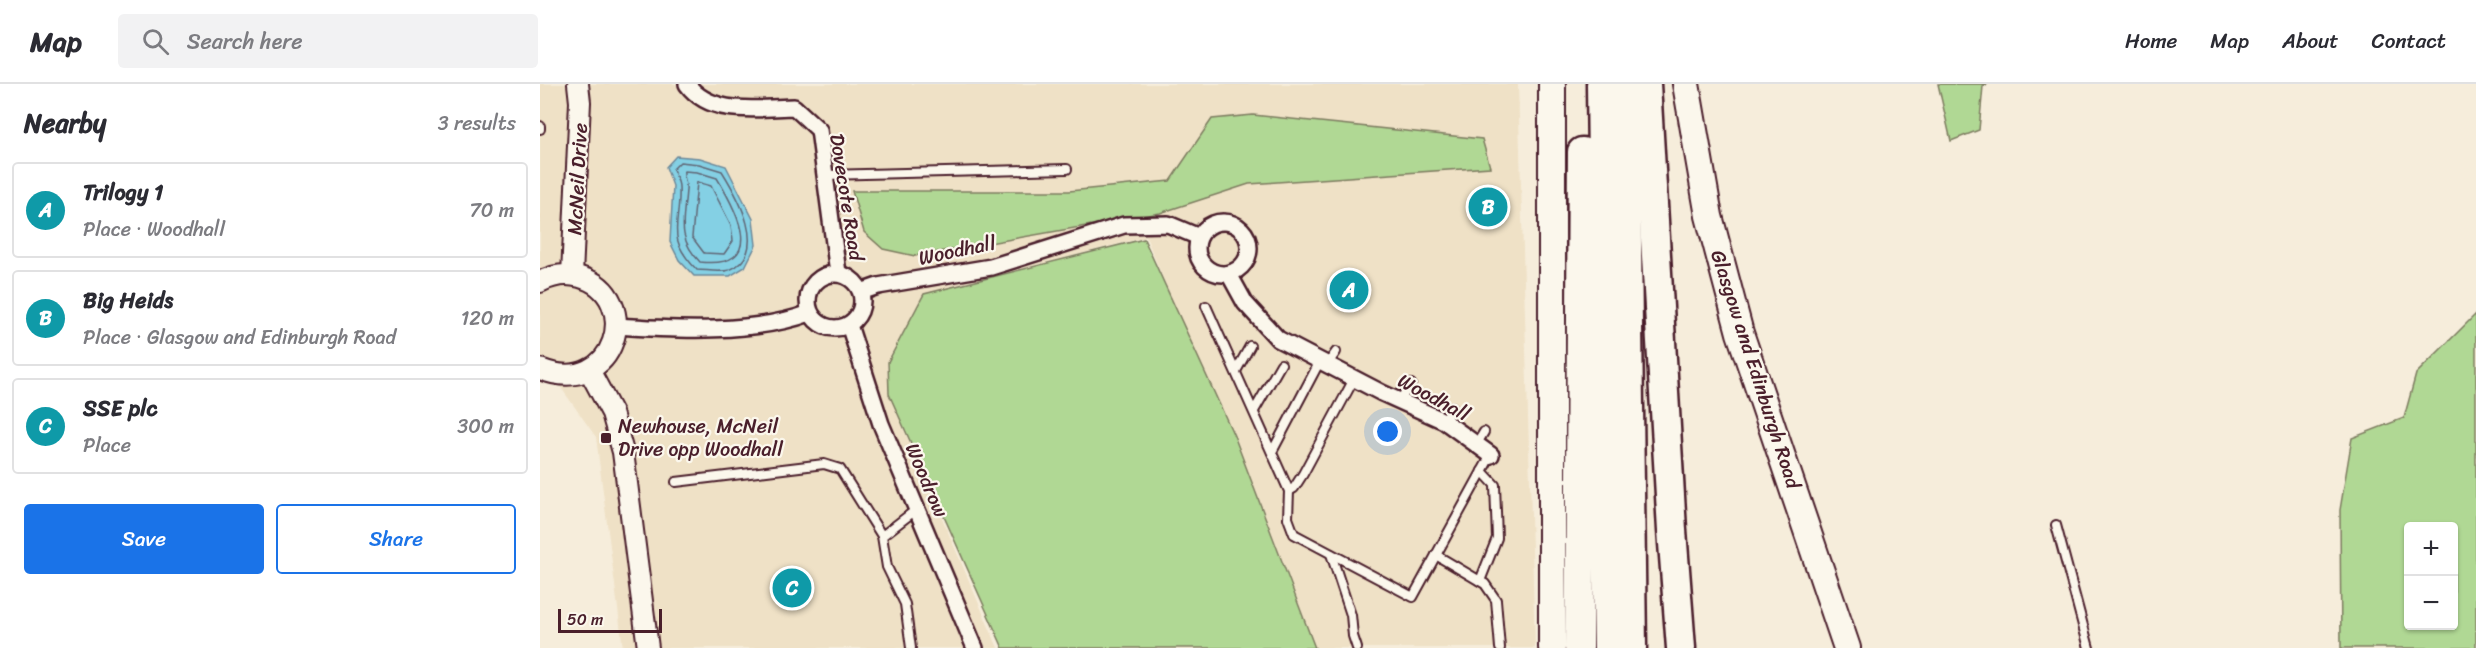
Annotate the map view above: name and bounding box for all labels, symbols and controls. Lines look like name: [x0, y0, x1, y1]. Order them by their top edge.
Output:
search box: [118, 14, 538, 68]
text: Map: [30, 17, 82, 66]
text: Search here: [187, 22, 303, 61]
text: Home: [2125, 22, 2177, 60]
text: Map: [2210, 22, 2249, 60]
text: About: [2282, 22, 2339, 60]
text: Contact: [2372, 22, 2446, 60]
icon: search: [139, 25, 172, 58]
text: Nearby: [24, 100, 106, 146]
text: 3 results: [438, 106, 516, 141]
street label: McNeil Drive: [557, 122, 598, 236]
street label: Dovecote Road: [819, 131, 874, 264]
text: Trilogy 1: [83, 173, 163, 212]
pin: B: [1468, 184, 1508, 230]
text: A: [39, 193, 52, 228]
text: 70 m: [469, 193, 514, 228]
text: Place · Woodhall: [83, 212, 225, 247]
street label: Woodhall: [915, 225, 1000, 276]
street label: Glasgow and Edinburgh Road: [1700, 245, 1811, 494]
pin: A: [1330, 268, 1368, 312]
text: Big Heids: [83, 281, 173, 320]
text: B: [39, 301, 52, 336]
text: 120 m: [461, 301, 514, 336]
text: Place · Glasgow and Edinburgh Road: [83, 320, 396, 355]
street label: Woodhall: [1391, 364, 1478, 432]
text: SSE plc: [83, 389, 157, 428]
text: C: [39, 409, 52, 444]
text: 300 m: [457, 409, 514, 444]
place label: Newhouse, McNeil Drive opp Woodhall: [618, 409, 784, 467]
your location: [1373, 417, 1402, 446]
text: Place: [83, 428, 131, 463]
marker: Newhouse, McNeil Drive opp Woodhall: [599, 431, 613, 445]
street label: Woodrow: [895, 437, 958, 523]
button: Save: [24, 504, 264, 574]
button: Share: [276, 504, 516, 574]
map controls: [2404, 522, 2458, 630]
button: +: [2404, 522, 2458, 576]
pin: C: [772, 566, 812, 610]
button: −: [2404, 576, 2458, 630]
text: 50 m: [567, 605, 603, 634]
scale bar: [558, 606, 662, 634]

